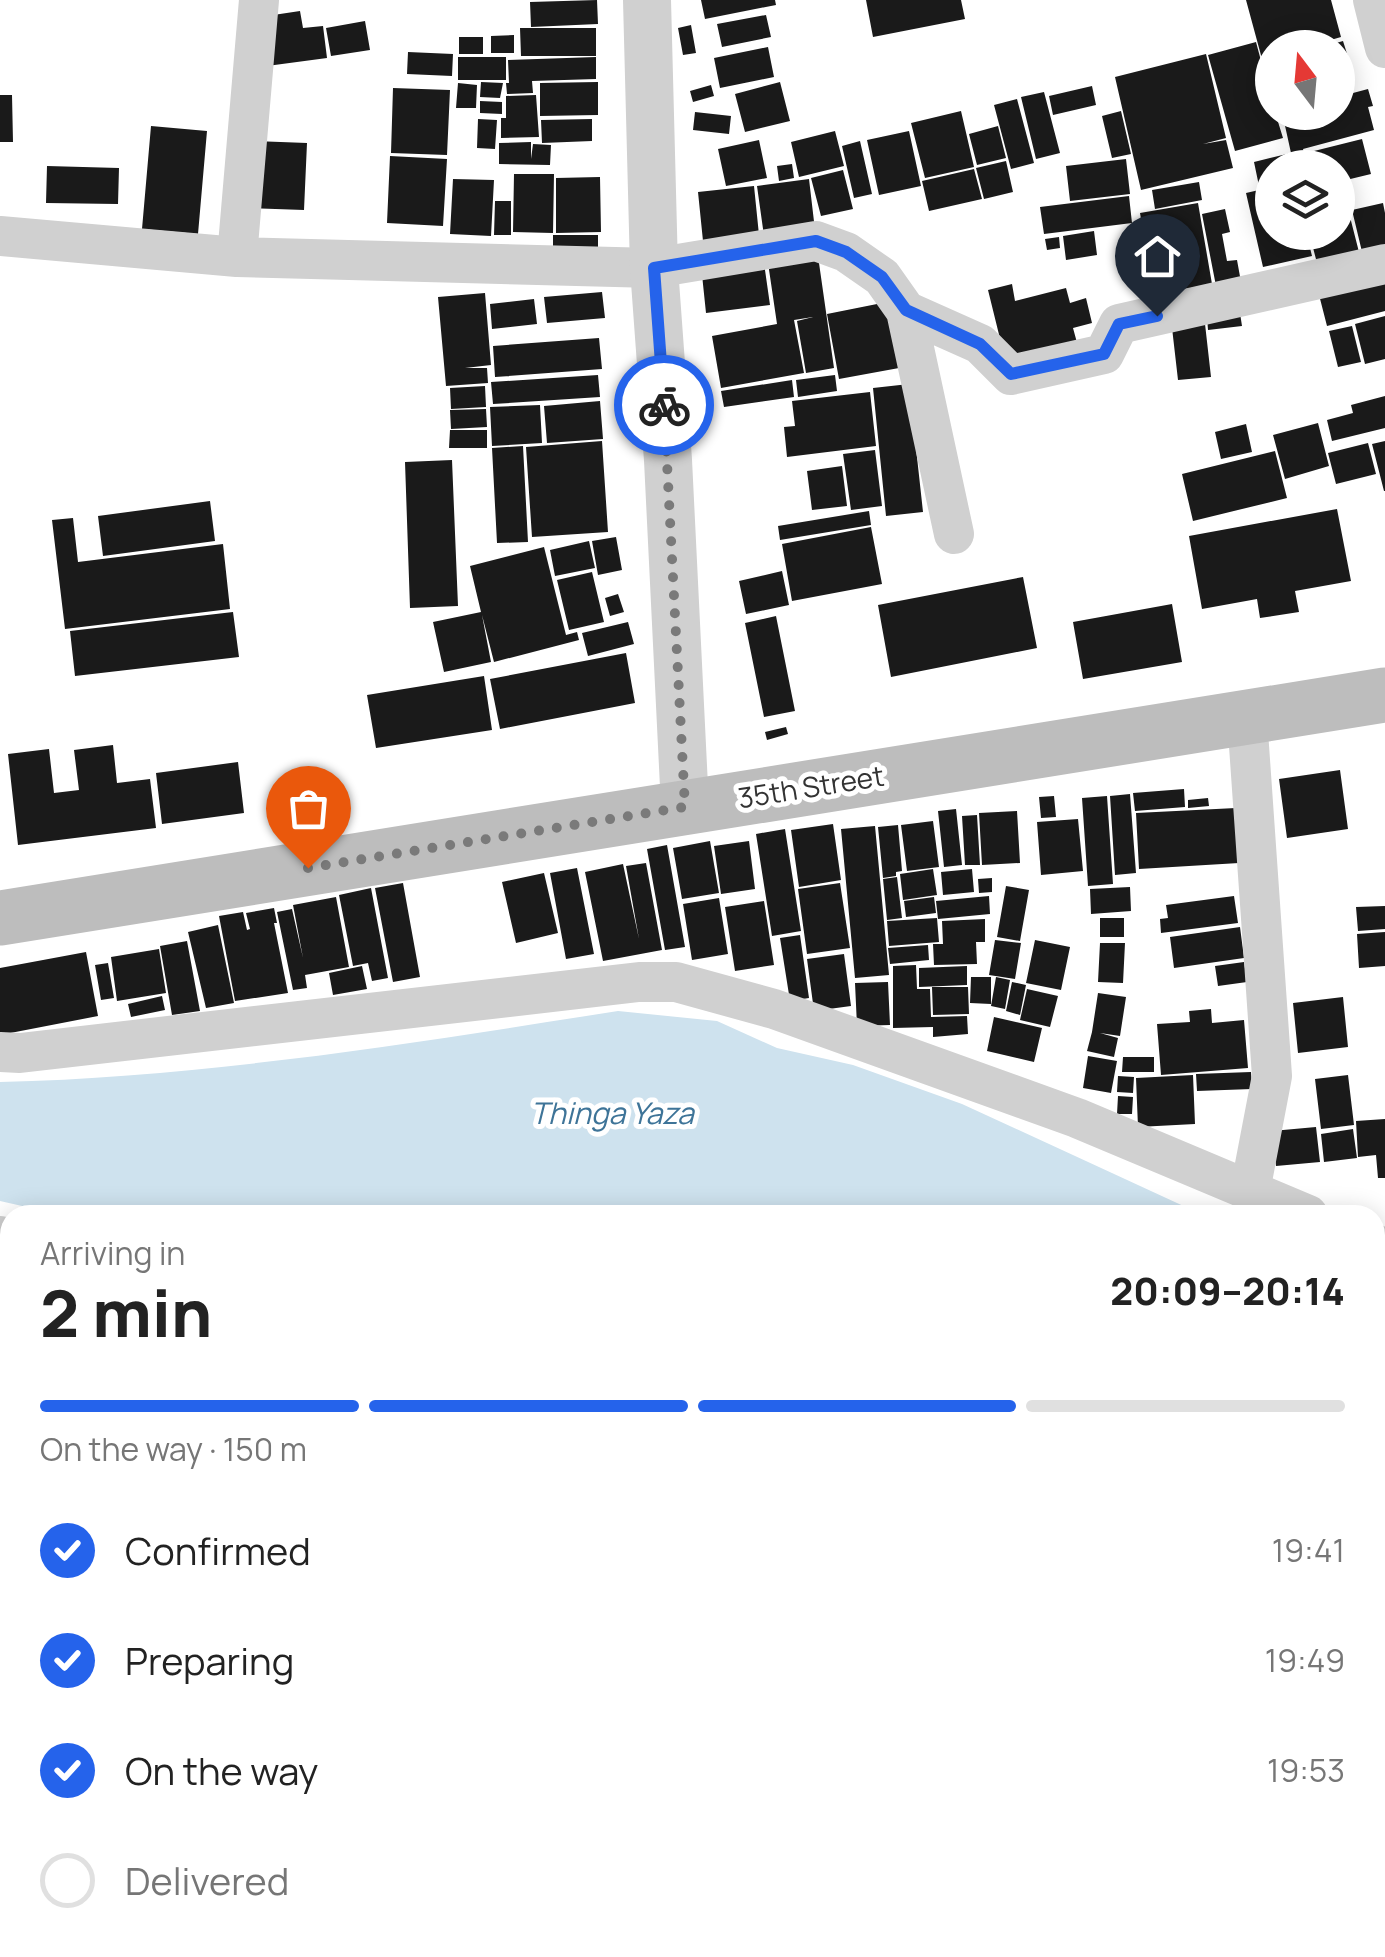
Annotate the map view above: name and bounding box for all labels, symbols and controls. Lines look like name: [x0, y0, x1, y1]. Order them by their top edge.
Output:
north arrow: [1255, 30, 1355, 130]
map controls: [1255, 30, 1355, 250]
button: layers: [1255, 150, 1355, 250]
pin: [1115, 214, 1200, 317]
icon: home: [1130, 229, 1185, 284]
courier: [614, 355, 714, 455]
icon: bike: [637, 378, 692, 433]
street label: 35th Street: [735, 756, 887, 816]
pin: [266, 766, 351, 869]
icon: bag: [281, 781, 336, 836]
water label: Thinga Yaza: [530, 1092, 695, 1133]
text: Arriving in: [40, 1231, 185, 1275]
text: 20:09–20:14: [1110, 1264, 1345, 1316]
text: 2 min: [40, 1268, 212, 1357]
text: On the way · 150 m: [40, 1427, 307, 1471]
icon: check: [40, 1523, 95, 1578]
text: Confirmed: [125, 1524, 311, 1576]
text: 19:41: [1272, 1528, 1345, 1572]
icon: check: [40, 1633, 95, 1688]
text: Preparing: [125, 1634, 294, 1686]
text: 19:49: [1265, 1638, 1345, 1682]
icon: check: [40, 1743, 95, 1798]
text: On the way: [125, 1744, 318, 1796]
text: 19:53: [1267, 1748, 1345, 1792]
text: Delivered: [125, 1854, 289, 1906]

